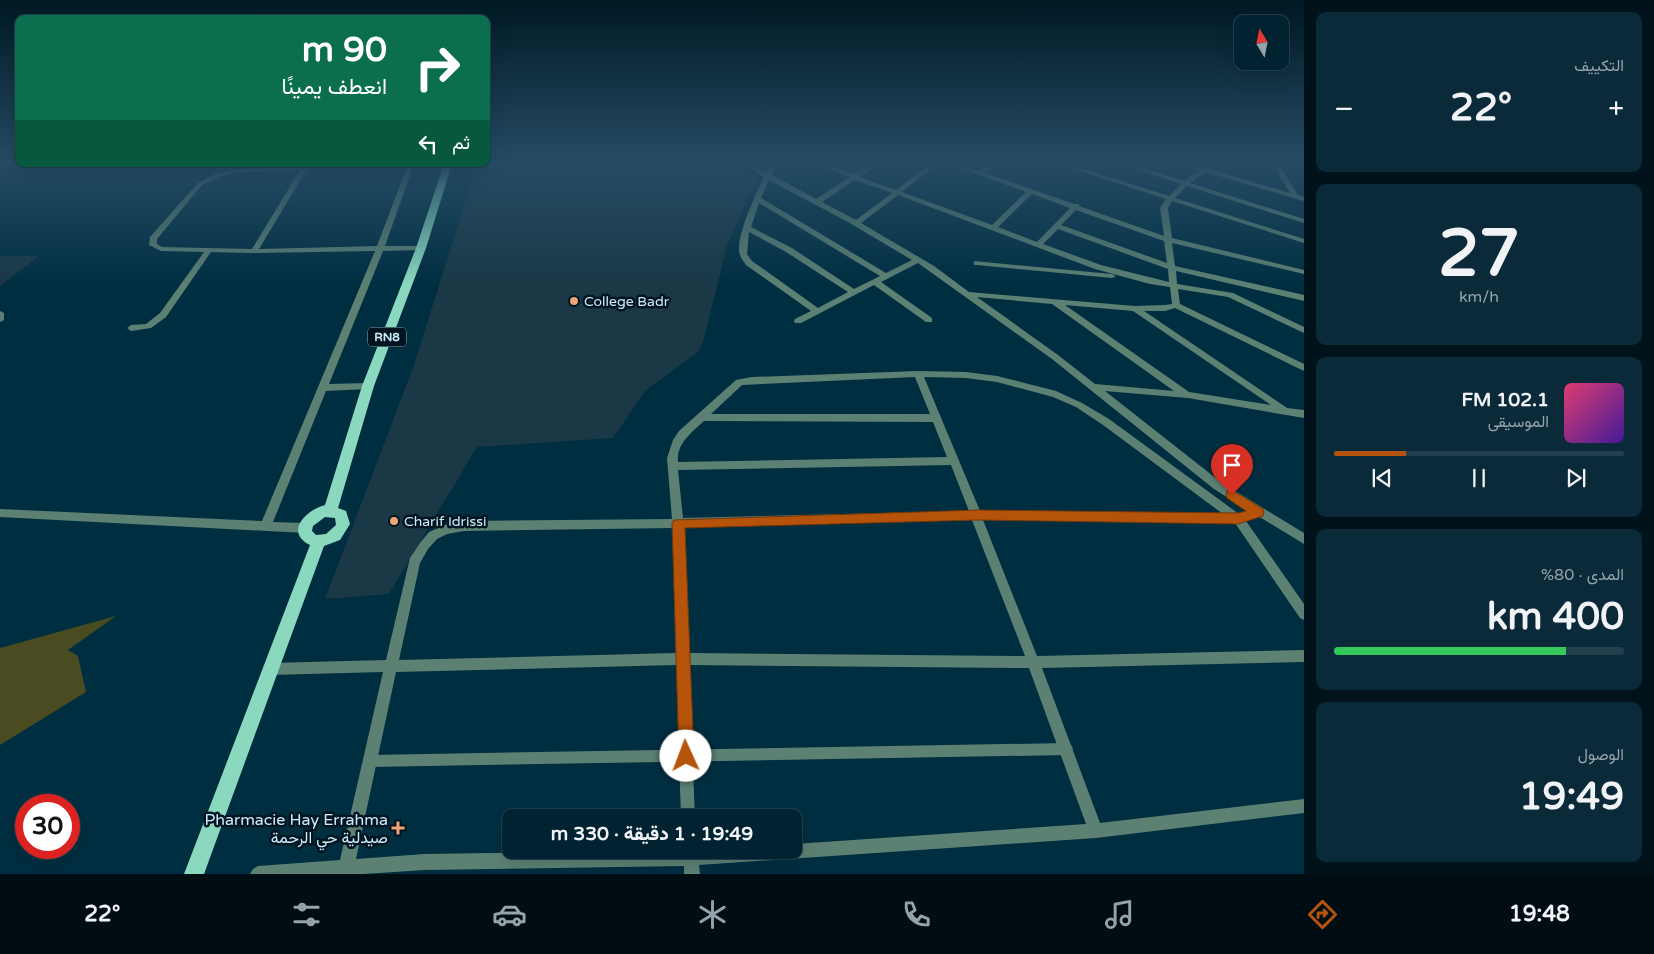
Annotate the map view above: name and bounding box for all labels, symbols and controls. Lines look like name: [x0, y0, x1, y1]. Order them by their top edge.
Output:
north arrow: [1234, 15, 1289, 70]
map controls: [1234, 15, 1289, 70]
text: 90 m: [302, 29, 387, 71]
icon: right: [405, 35, 470, 100]
text: التكييف: [1574, 56, 1624, 76]
text: انعطف يمينًا: [281, 74, 387, 100]
text: 22°: [1450, 85, 1512, 131]
text: −: [1334, 92, 1354, 126]
text: +: [1608, 92, 1624, 126]
icon: left: [414, 130, 442, 158]
text: ثم: [452, 132, 470, 154]
text: 27: [1438, 215, 1520, 294]
text: km/h: [1459, 287, 1499, 307]
place label: College Badr: [584, 293, 670, 310]
marker: College Badr: [568, 295, 580, 307]
road number: RN8: [368, 328, 406, 347]
text: 102.1 FM: [1461, 389, 1549, 411]
text: الموسيقى: [1488, 412, 1549, 432]
pin: [1211, 444, 1253, 495]
icon: arrive: [1218, 451, 1246, 479]
icon: previous: [1368, 464, 1396, 492]
icon: pause: [1465, 464, 1493, 492]
icon: next: [1562, 464, 1590, 492]
place label: Charif Idrissi: [404, 513, 486, 530]
marker: Charif Idrissi: [388, 515, 400, 527]
text: المدى · 80%: [1541, 565, 1624, 585]
text: 400 km: [1487, 594, 1624, 640]
position arrow: [659, 729, 711, 781]
text: الوصول: [1578, 745, 1624, 765]
text: 19:49: [1519, 774, 1624, 820]
speed limit sign: 30: [15, 794, 80, 859]
place label: Pharmacie Hay Errahma صيدلية حي الرحمة: [205, 810, 388, 851]
marker: Pharmacie Hay Errahma صيدلية حي الرحمة: [392, 822, 404, 834]
text: 19:49 · 1 دقيقة · 330 m: [551, 823, 753, 845]
icon: filters: [289, 897, 324, 932]
icon: car: [492, 897, 527, 932]
icon: climate: [695, 897, 730, 932]
icon: phone: [899, 897, 934, 932]
icon: music: [1102, 897, 1137, 932]
icon: directions: [1305, 897, 1340, 932]
text: 22°: [84, 901, 120, 927]
text: 19:48: [1509, 901, 1570, 927]

